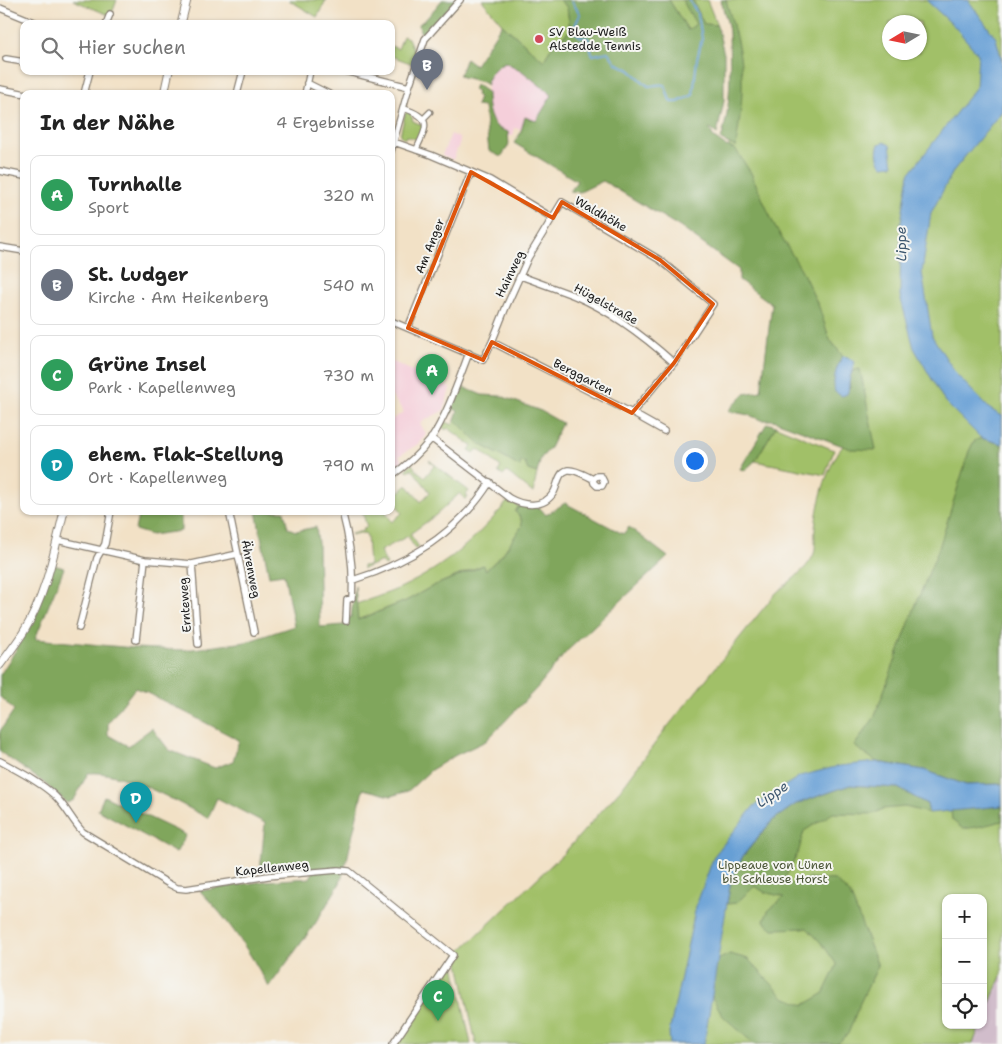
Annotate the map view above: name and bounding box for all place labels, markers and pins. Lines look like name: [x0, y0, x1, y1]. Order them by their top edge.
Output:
place label: SV Blau-Weiß Alstedde Tennis: [549, 24, 641, 54]
marker: SV Blau-Weiß Alstedde Tennis: [533, 33, 545, 45]
pin: B: [411, 49, 443, 90]
pin: A: [416, 354, 448, 395]
pin: D: [120, 782, 152, 823]
pin: C: [422, 980, 454, 1021]

